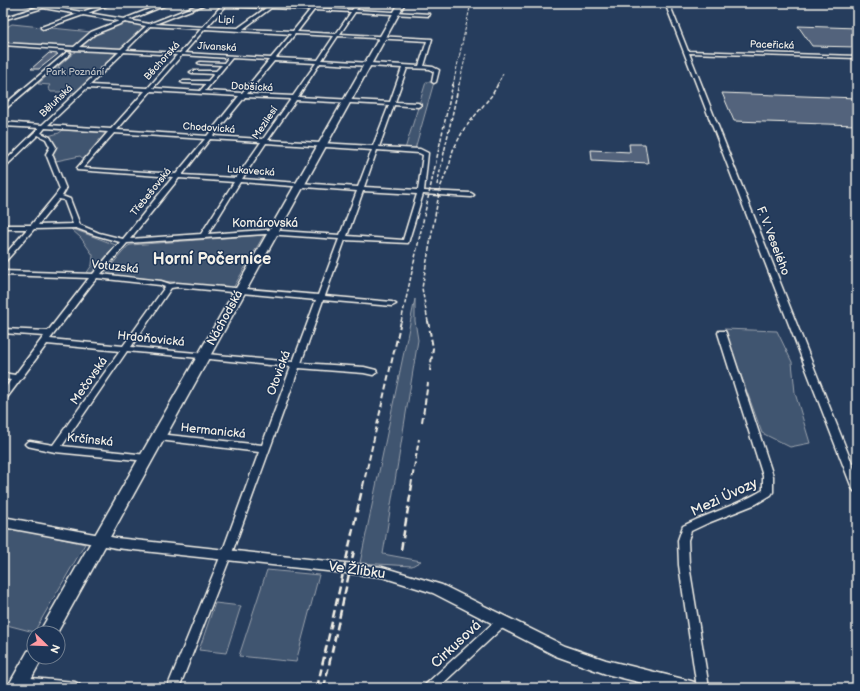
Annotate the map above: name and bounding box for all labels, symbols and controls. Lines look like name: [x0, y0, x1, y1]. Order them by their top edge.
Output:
street label: Lipí: [218, 14, 235, 26]
street label: Paceřická: [750, 38, 795, 52]
street label: Běchorská: [142, 39, 183, 83]
street label: Jívanská: [197, 40, 237, 54]
park label: Park Poznání: [46, 66, 105, 78]
street label: Dobšická: [231, 80, 274, 94]
street label: Běluňská: [37, 82, 75, 120]
street label: Mezilesí: [250, 104, 281, 142]
street label: Chodovická: [182, 120, 236, 136]
street label: Lukavecká: [227, 163, 276, 179]
street label: Třebešovská: [128, 165, 174, 218]
street label: F. V. Veselého: [753, 204, 793, 278]
street label: Komárovská: [232, 216, 298, 231]
district label: Horní Počernice: [153, 250, 271, 269]
street label: Votuzská: [91, 257, 140, 277]
street label: Náchodská: [204, 288, 246, 348]
street label: Hrdoňovická: [117, 328, 186, 350]
street label: Otovická: [264, 348, 294, 397]
street label: Mečovská: [67, 354, 111, 408]
street label: Hermanická: [180, 420, 246, 442]
street label: Krčínská: [66, 430, 114, 450]
street label: Mezi Úvozy: [688, 473, 761, 520]
street label: Ve Žlíbku: [328, 557, 387, 582]
street label: Cirkusová: [427, 617, 485, 671]
north arrow: [26, 625, 66, 665]
text: N: [47, 642, 62, 655]

